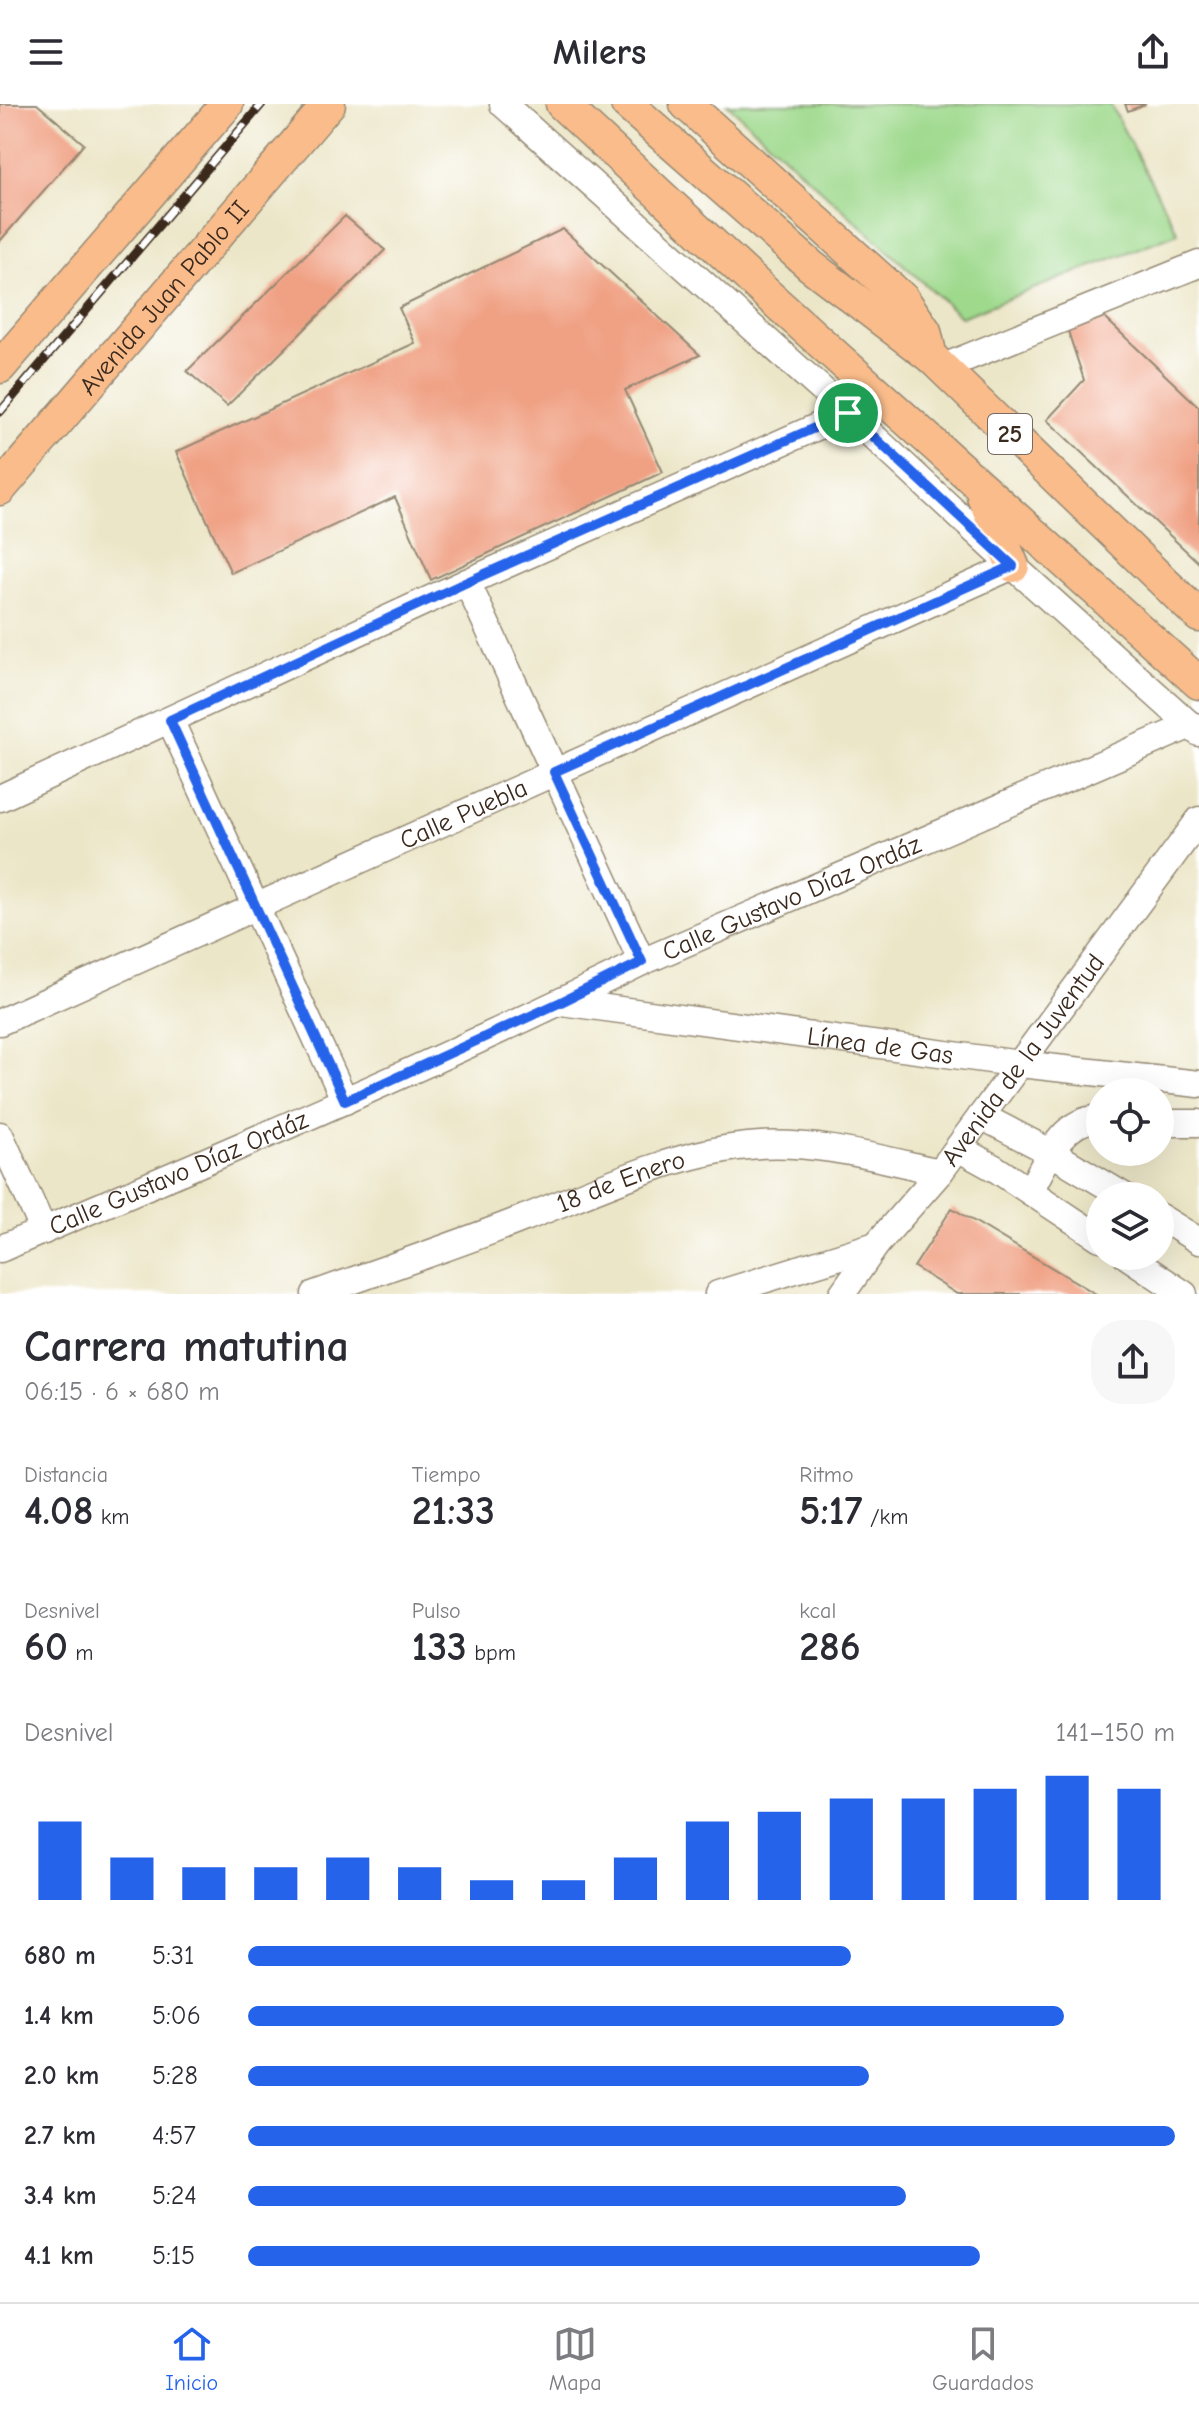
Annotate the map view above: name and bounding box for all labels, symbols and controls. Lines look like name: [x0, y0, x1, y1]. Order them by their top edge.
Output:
icon: menu: [24, 30, 68, 74]
icon: share: [1131, 30, 1175, 74]
text: Milers: [553, 32, 646, 73]
street label: Avenida Juan Pablo II: [73, 195, 256, 401]
pin: [814, 379, 882, 447]
icon: arrive: [826, 391, 870, 435]
road number: 25: [988, 414, 1032, 454]
street label: Calle Puebla: [395, 773, 532, 856]
street label: Calle Gustavo Díaz Ordáz: [658, 829, 926, 967]
street label: Avenida de la Juventud: [936, 949, 1111, 1172]
street label: Línea de Gas: [805, 1021, 955, 1071]
map controls: [1086, 1078, 1174, 1270]
button: locate: [1086, 1078, 1174, 1166]
street label: Calle Gustavo Díaz Ordáz: [45, 1105, 313, 1242]
street label: 18 de Enero: [552, 1145, 689, 1220]
button: layers: [1086, 1182, 1174, 1270]
button: share: [1091, 1320, 1175, 1404]
text: Carrera matutina: [24, 1321, 349, 1372]
text: 06:15 · 6 × 680 m: [24, 1377, 220, 1407]
text: Distancia: [24, 1462, 108, 1488]
text: Tiempo: [412, 1462, 481, 1488]
text: Ritmo: [799, 1462, 854, 1488]
text: 4.08: [24, 1488, 93, 1534]
text: 21:33: [412, 1488, 495, 1534]
text: 5:17: [799, 1488, 863, 1534]
text: km: [93, 1504, 130, 1530]
text: /km: [863, 1504, 908, 1530]
text: Desnivel: [24, 1598, 100, 1624]
text: Pulso: [412, 1598, 461, 1624]
text: kcal: [799, 1598, 836, 1624]
text: 60: [24, 1624, 68, 1670]
text: 133: [412, 1624, 467, 1670]
text: 286: [799, 1624, 861, 1670]
text: m: [68, 1640, 93, 1666]
text: bpm: [467, 1640, 516, 1666]
text: Desnivel: [24, 1718, 114, 1748]
text: 141–150 m: [1056, 1718, 1175, 1748]
text: 680 m: [24, 1941, 96, 1971]
text: 5:31: [152, 1941, 194, 1971]
text: 1.4 km: [24, 2001, 94, 2031]
text: 5:06: [152, 2001, 201, 2031]
text: 2.0 km: [24, 2061, 99, 2091]
text: 5:28: [152, 2061, 198, 2091]
text: 2.7 km: [24, 2121, 96, 2151]
text: 4:57: [152, 2121, 196, 2151]
text: 3.4 km: [24, 2181, 96, 2211]
text: 5:24: [152, 2181, 197, 2211]
text: 4.1 km: [24, 2241, 94, 2271]
text: 5:15: [152, 2241, 195, 2271]
tab: Inicio: [165, 2322, 218, 2396]
tab: Mapa: [549, 2322, 602, 2396]
tab: Guardados: [932, 2322, 1034, 2396]

